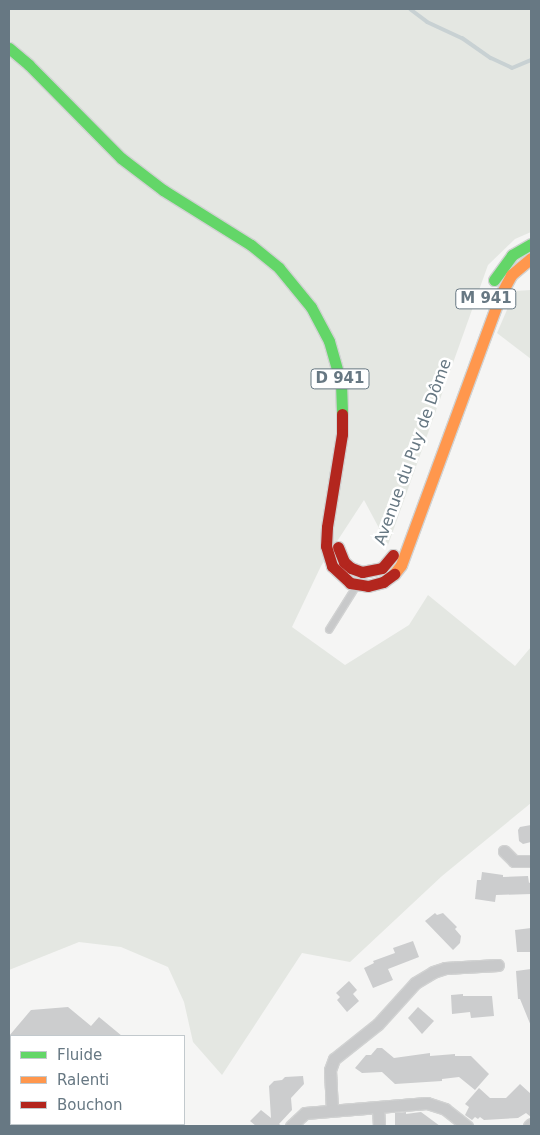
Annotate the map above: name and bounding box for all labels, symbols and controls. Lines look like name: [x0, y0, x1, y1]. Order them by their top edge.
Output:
road number: M 941: [455, 286, 517, 312]
street label: Avenue du Puy de Dôme: [370, 356, 456, 548]
road number: D 941: [310, 366, 370, 392]
legend: [10, 1035, 185, 1125]
text: Fluide: [57, 1046, 102, 1064]
text: Ralenti: [57, 1071, 109, 1089]
text: Bouchon: [57, 1096, 122, 1114]

